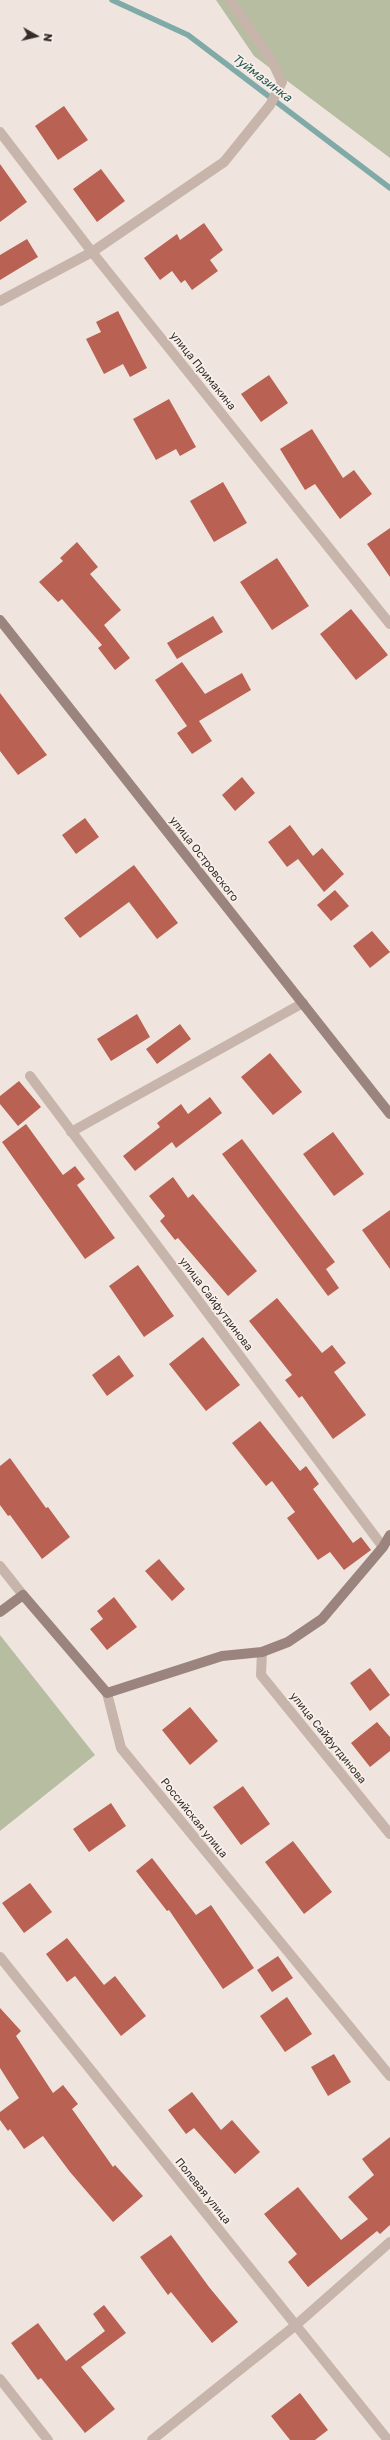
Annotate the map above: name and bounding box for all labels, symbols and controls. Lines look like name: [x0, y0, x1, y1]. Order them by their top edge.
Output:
north arrow: [16, 16, 56, 56]
text: N: [41, 33, 55, 43]
water label: Туймазинка: [230, 51, 294, 105]
street label: улица Примакина: [167, 329, 239, 413]
street label: улица Островского: [167, 814, 241, 904]
street label: улица Сайфутдинова: [177, 1255, 255, 1353]
street label: улица Сайфутдинова: [287, 1690, 369, 1786]
street label: Российская улица: [158, 1775, 230, 1861]
street label: Полевая улица: [172, 2155, 234, 2227]

